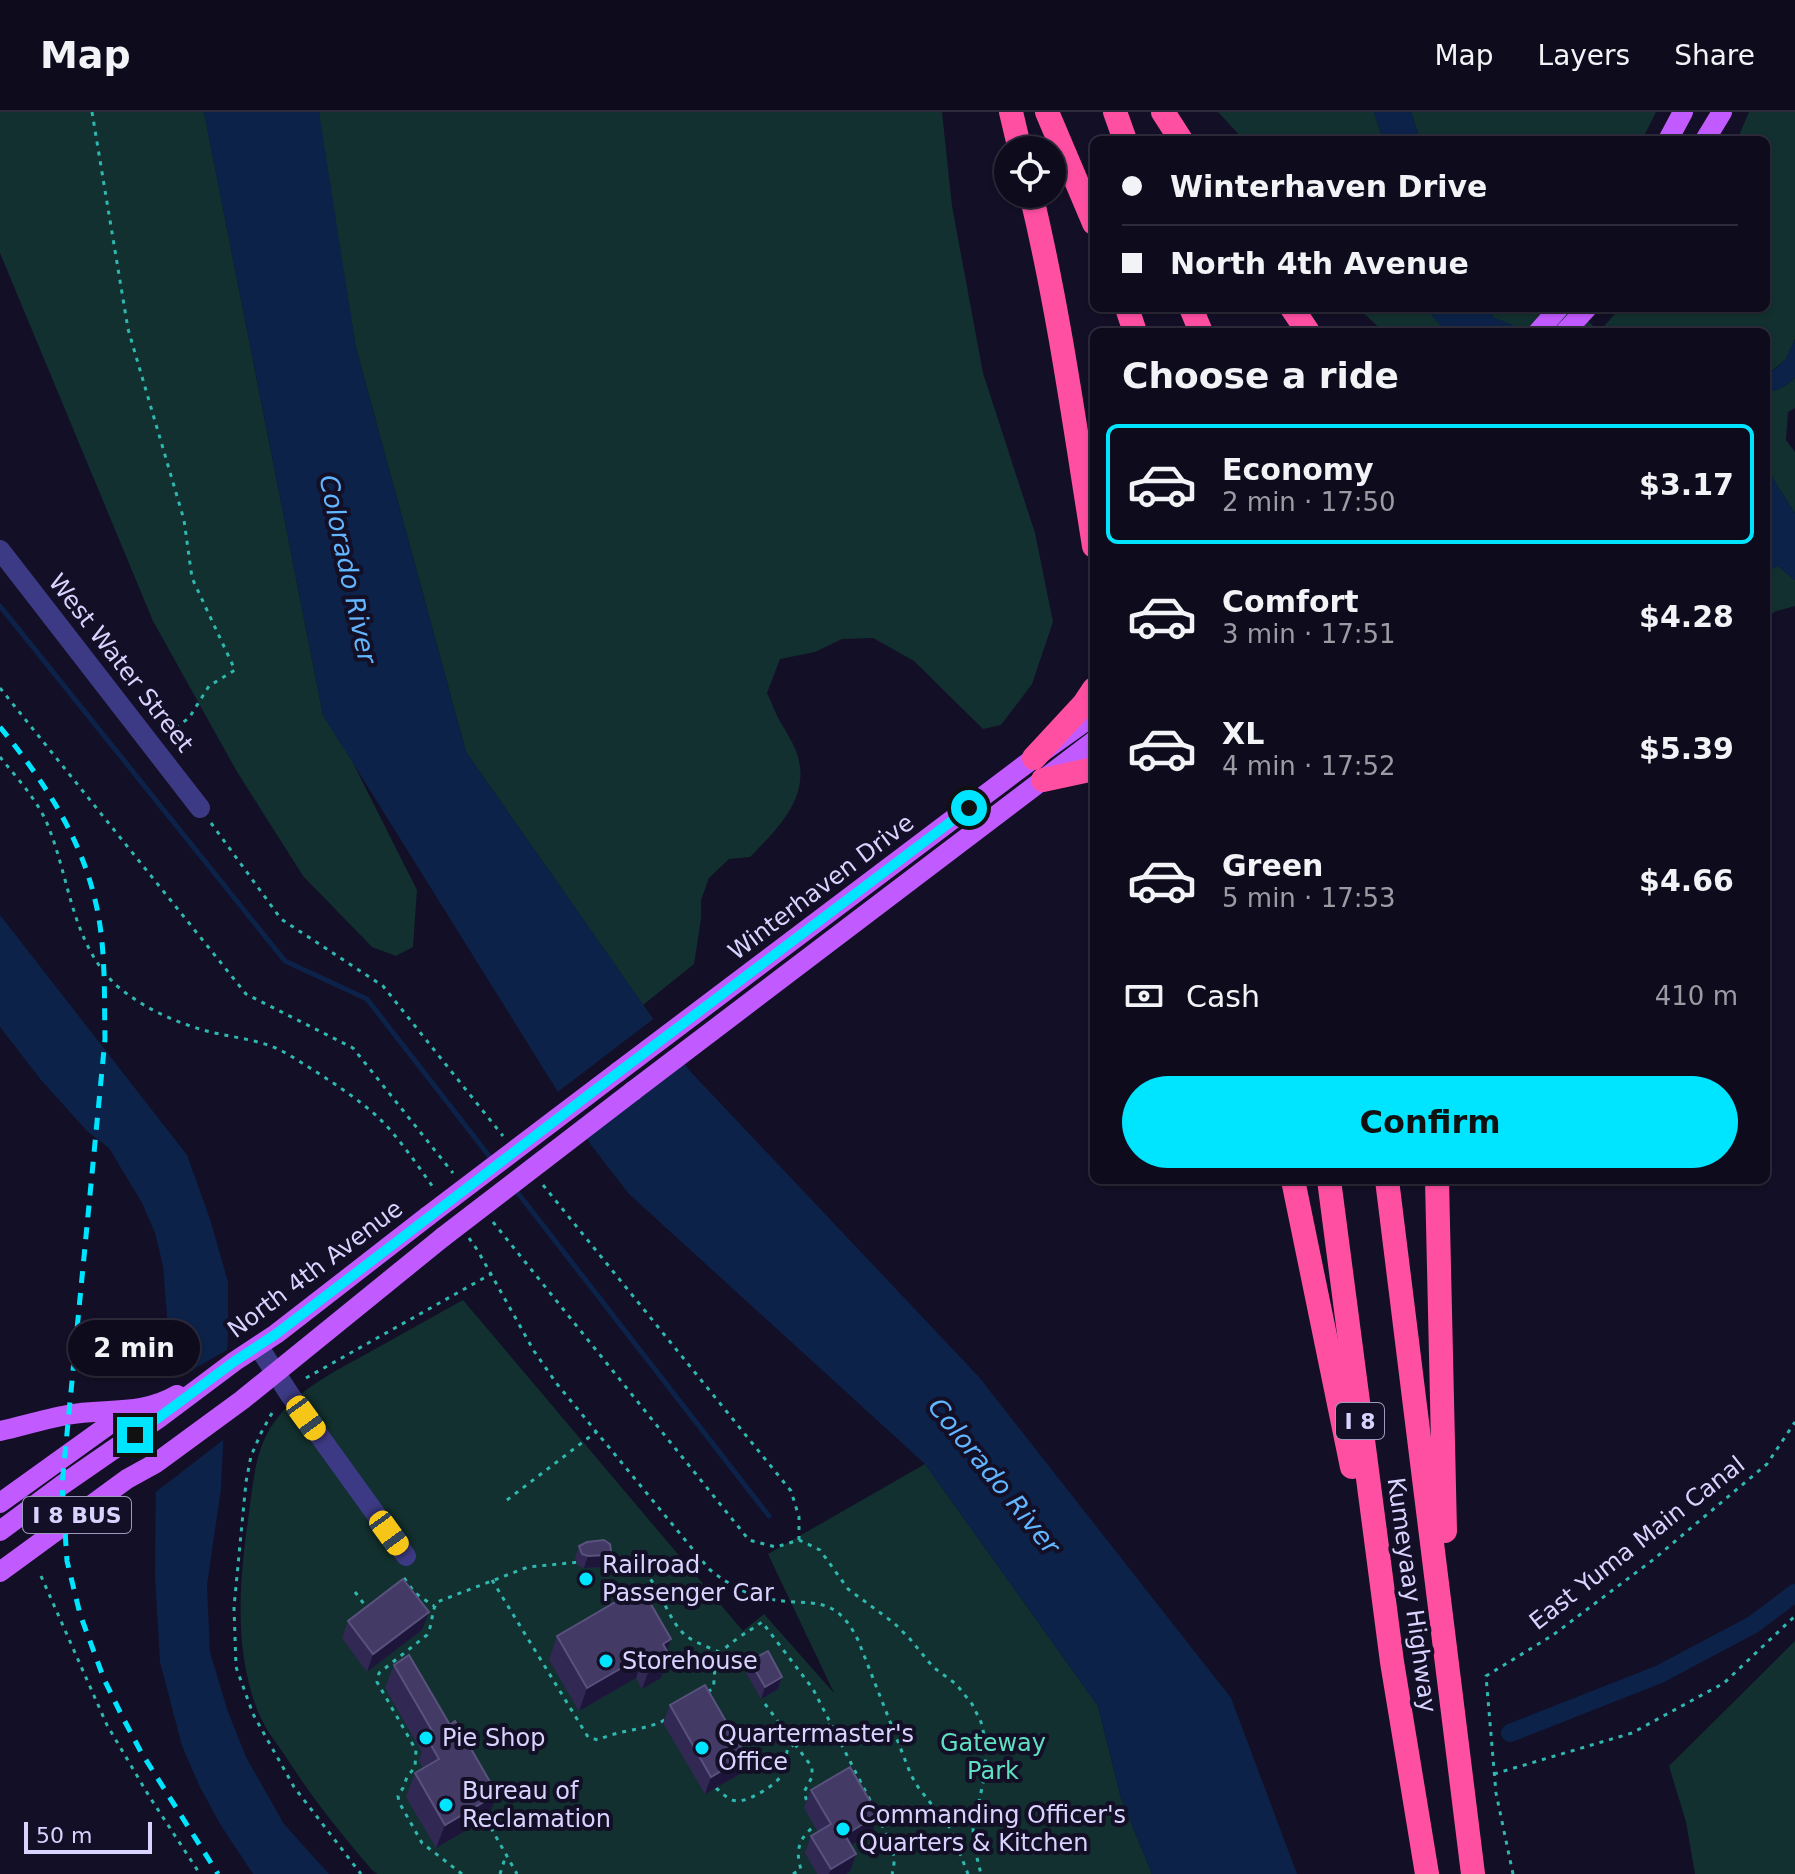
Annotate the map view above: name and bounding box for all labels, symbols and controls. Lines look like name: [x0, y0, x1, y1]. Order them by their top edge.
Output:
text: Map: [40, 33, 131, 77]
text: Map: [1434, 39, 1494, 72]
text: Layers: [1538, 39, 1630, 72]
text: Share: [1674, 39, 1755, 72]
map controls: [994, 136, 1066, 208]
button: locate: [994, 136, 1066, 208]
text: Winterhaven Drive: [1170, 169, 1487, 204]
text: North 4th Avenue: [1170, 246, 1469, 281]
text: Choose a ride: [1122, 355, 1399, 396]
icon: car: [1126, 448, 1198, 520]
text: Economy: [1222, 452, 1374, 487]
text: $3.17: [1639, 467, 1734, 502]
water label: Colorado River: [313, 472, 383, 668]
text: 2 min · 17:50: [1222, 487, 1396, 517]
street label: West Water Street: [43, 568, 199, 758]
icon: car: [1126, 580, 1198, 652]
text: Comfort: [1222, 584, 1359, 619]
text: $4.28: [1639, 599, 1734, 634]
text: 3 min · 17:51: [1222, 619, 1396, 649]
icon: car: [1126, 712, 1198, 784]
text: XL: [1222, 716, 1264, 751]
text: $5.39: [1639, 731, 1734, 766]
text: 4 min · 17:52: [1222, 751, 1396, 781]
route start: [951, 790, 987, 826]
street label: Winterhaven Drive: [723, 808, 919, 966]
icon: car: [1126, 844, 1198, 916]
text: Green: [1222, 848, 1323, 883]
text: $4.66: [1639, 863, 1734, 898]
text: 5 min · 17:53: [1222, 883, 1396, 913]
icon: cash: [1122, 974, 1166, 1018]
text: Cash: [1186, 979, 1260, 1014]
text: 410 m: [1655, 981, 1738, 1011]
button: Confirm: [1122, 1076, 1738, 1168]
street label: North 4th Avenue: [222, 1194, 408, 1344]
callout: 2 min: [69, 1319, 201, 1375]
text: 2 min: [93, 1333, 175, 1363]
car: [282, 1392, 330, 1444]
water label: Colorado River: [922, 1392, 1067, 1562]
road number: I 8: [1336, 1403, 1384, 1439]
route end: [117, 1417, 153, 1453]
street label: East Yuma Main Canal: [1524, 1450, 1750, 1636]
street label: Kumeyaay Highway: [1382, 1476, 1442, 1714]
road number: I 8 BUS: [23, 1497, 131, 1533]
car: [365, 1507, 413, 1559]
place label: Railroad Passenger Car: [602, 1551, 774, 1607]
marker: Railroad Passenger Car: [577, 1570, 595, 1588]
place label: Storehouse: [622, 1647, 758, 1675]
marker: Storehouse: [597, 1652, 615, 1670]
place label: Quartermaster's Office: [718, 1720, 914, 1776]
place label: Pie Shop: [442, 1724, 545, 1752]
marker: Pie Shop: [417, 1729, 435, 1747]
park label: Gateway Park: [940, 1729, 1046, 1785]
marker: Quartermaster's Office: [693, 1739, 711, 1757]
place label: Bureau of Reclamation: [462, 1777, 611, 1833]
marker: Bureau of Reclamation: [437, 1796, 455, 1814]
place label: Commanding Officer's Quarters & Kitchen: [859, 1801, 1126, 1857]
scale bar: [24, 1818, 152, 1854]
marker: Commanding Officer's Quarters & Kitchen: [834, 1820, 852, 1838]
text: 50 m: [36, 1823, 92, 1848]

